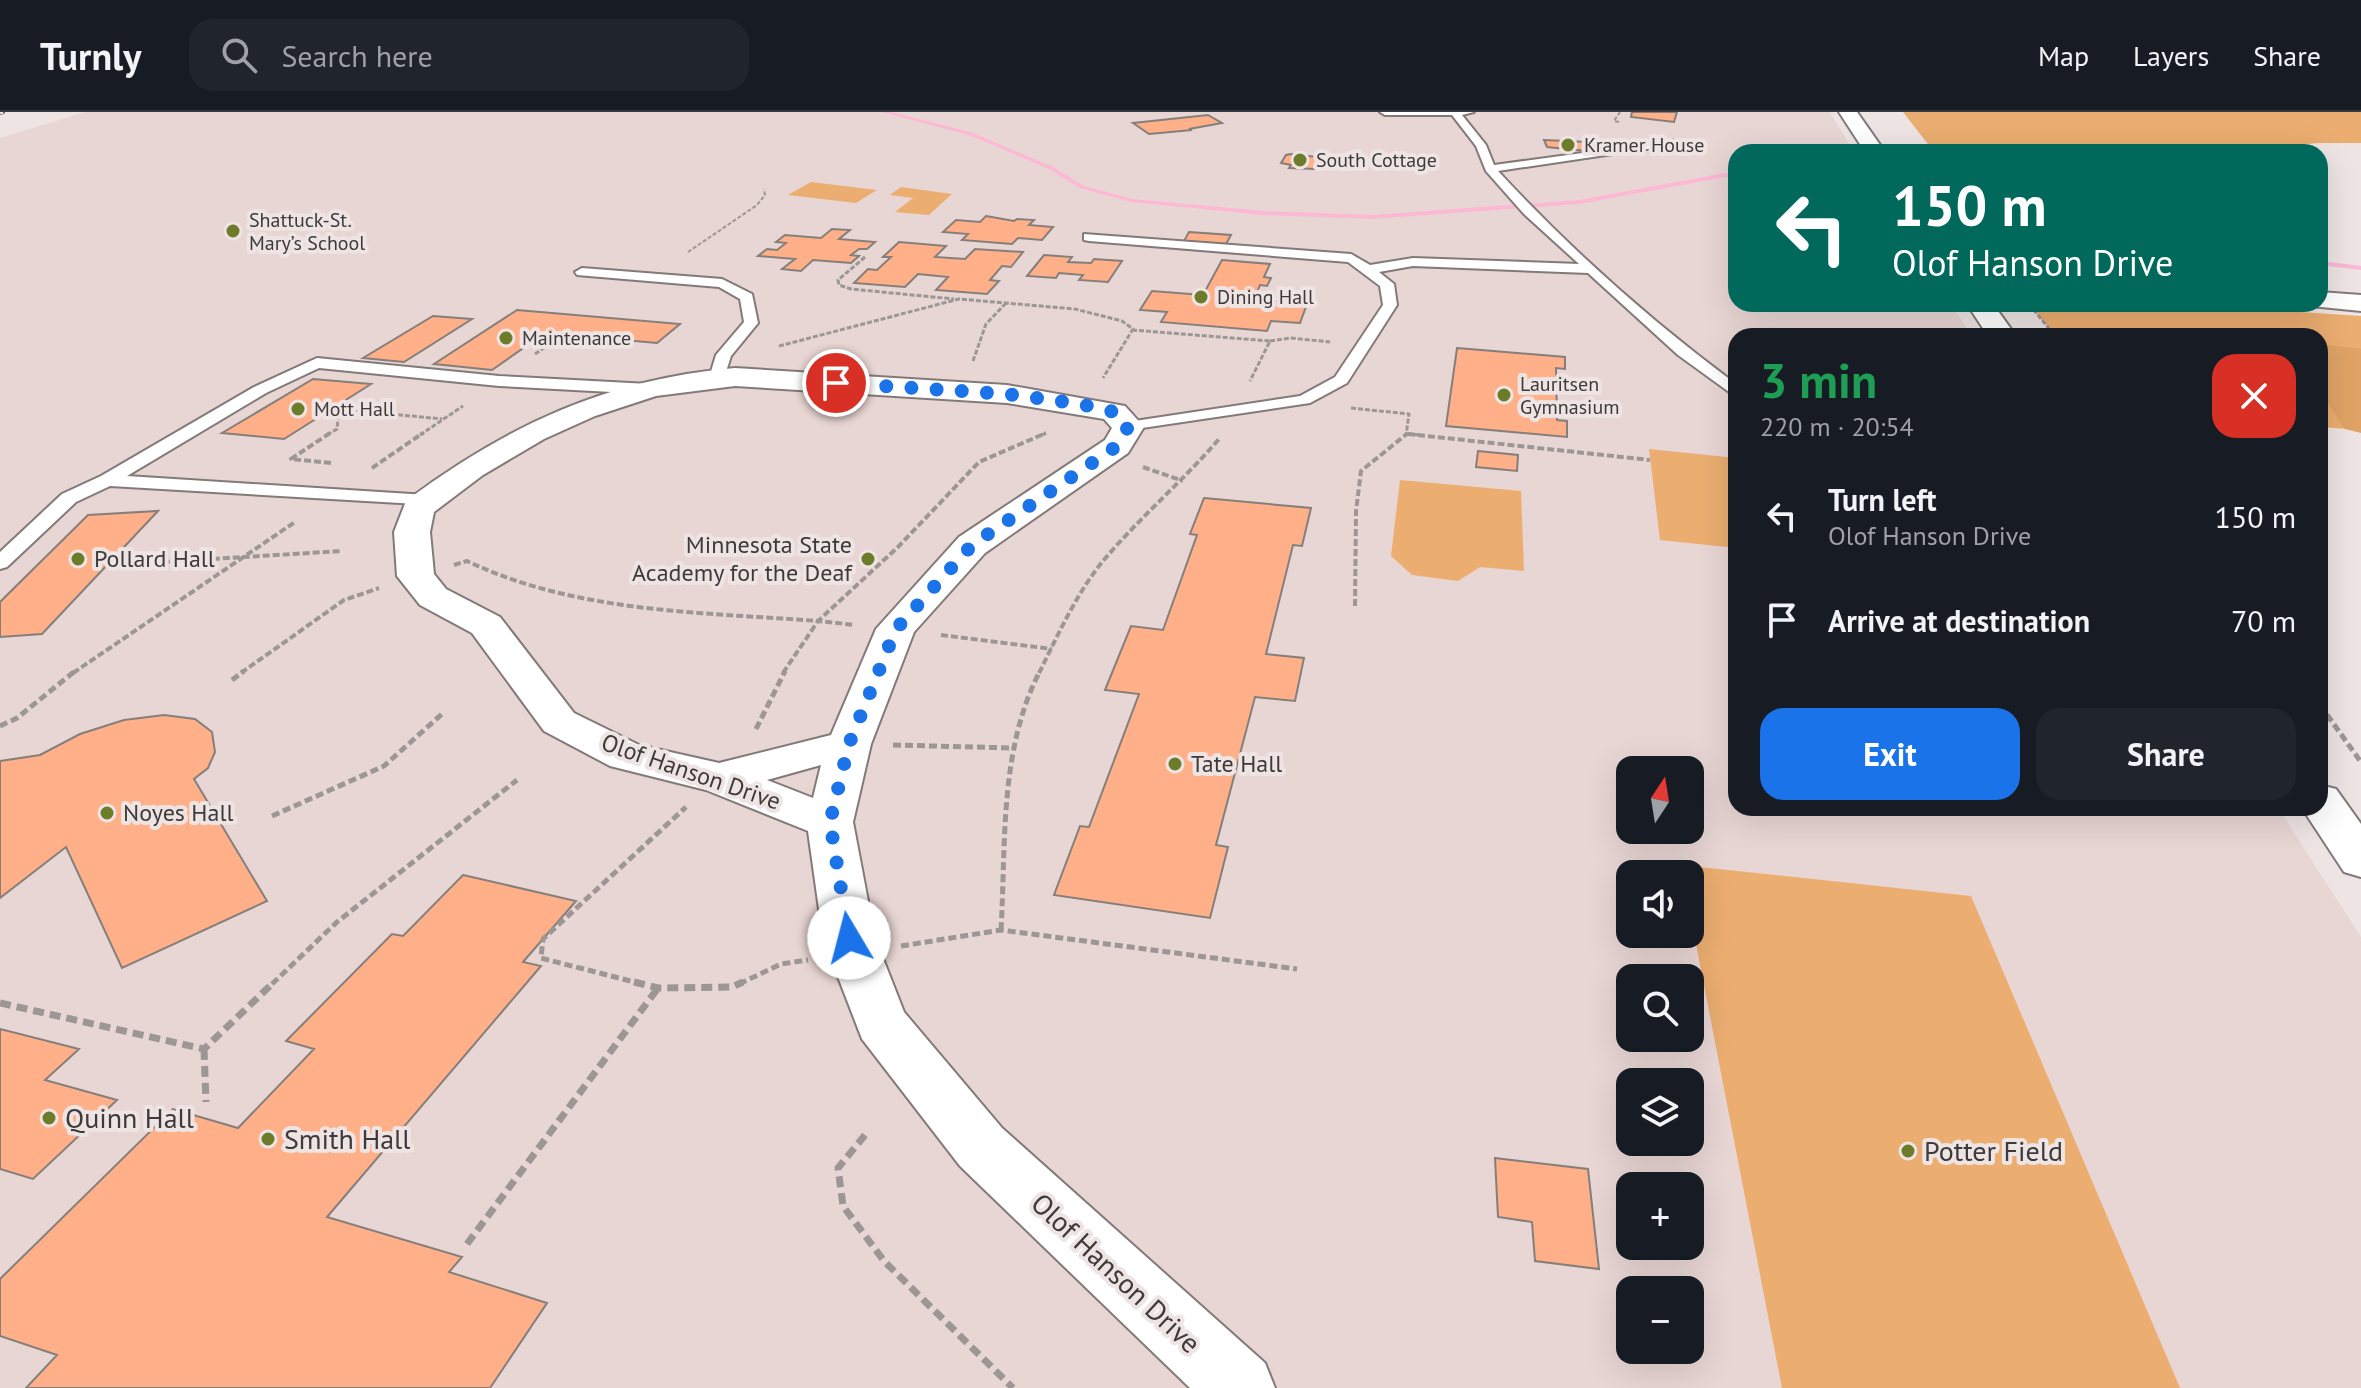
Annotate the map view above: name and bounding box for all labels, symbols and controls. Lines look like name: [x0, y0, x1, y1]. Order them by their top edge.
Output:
search box: [189, 19, 749, 91]
text: Turnly: [40, 31, 141, 80]
icon: search: [217, 33, 261, 77]
text: Search here: [281, 36, 433, 75]
text: Map: [2038, 37, 2089, 74]
text: Layers: [2133, 37, 2209, 74]
text: Share: [2253, 37, 2321, 74]
place label: Kramer House: [1584, 132, 1704, 158]
marker: Kramer House: [1559, 136, 1577, 154]
place label: South Cottage: [1316, 147, 1437, 173]
marker: South Cottage: [1291, 151, 1309, 169]
text: 150 m: [1892, 169, 2047, 241]
icon: left: [1760, 176, 1864, 280]
place label: Shattuck-St. Mary’s School: [249, 207, 365, 256]
marker: Shattuck-St. Mary’s School: [224, 222, 242, 240]
text: Olof Hanson Drive: [1892, 239, 2173, 286]
place label: Dining Hall: [1217, 284, 1314, 310]
marker: Dining Hall: [1192, 288, 1210, 306]
place label: Maintenance: [522, 325, 631, 351]
marker: Maintenance: [497, 329, 515, 347]
pin: [802, 349, 870, 417]
text: 3 min: [1760, 349, 1877, 411]
button: close: [2212, 354, 2296, 438]
icon: arrive: [814, 361, 858, 405]
place label: Lauritsen Gymnasium: [1520, 371, 1619, 420]
marker: Lauritsen Gymnasium: [1495, 386, 1513, 404]
place label: Mott Hall: [314, 396, 395, 422]
marker: Mott Hall: [289, 400, 307, 418]
text: 220 m · 20:54: [1760, 410, 1914, 443]
text: Turn left: [1828, 480, 1936, 519]
icon: left: [1760, 494, 1804, 538]
text: 150 m: [2215, 497, 2296, 536]
text: Olof Hanson Drive: [1828, 519, 2031, 552]
place label: Minnesota State Academy for the Deaf: [632, 529, 853, 588]
place label: Pollard Hall: [94, 543, 215, 574]
marker: Pollard Hall: [69, 550, 87, 568]
marker: Minnesota State Academy for the Deaf: [859, 550, 877, 568]
icon: arrive: [1760, 598, 1804, 642]
text: Arrive at destination: [1828, 601, 2090, 640]
text: 70 m: [2231, 601, 2296, 640]
button: Exit: [1760, 708, 2020, 800]
button: Share: [2036, 708, 2296, 800]
street label: Olof Hanson Drive: [597, 726, 785, 817]
place label: Tate Hall: [1191, 748, 1282, 779]
marker: Tate Hall: [1166, 755, 1184, 773]
north arrow: [1616, 756, 1704, 844]
map controls: [1616, 756, 1704, 1364]
place label: Noyes Hall: [123, 797, 233, 828]
marker: Noyes Hall: [98, 804, 116, 822]
button: sound: [1616, 860, 1704, 948]
position arrow: [807, 896, 891, 980]
button: search: [1616, 964, 1704, 1052]
button: layers: [1616, 1068, 1704, 1156]
place label: Quinn Hall: [65, 1099, 194, 1136]
marker: Quinn Hall: [40, 1109, 58, 1127]
place label: Smith Hall: [284, 1120, 410, 1157]
marker: Smith Hall: [259, 1130, 277, 1148]
place label: Potter Field: [1924, 1132, 2063, 1169]
marker: Potter Field: [1899, 1142, 1917, 1160]
button: +: [1616, 1172, 1704, 1260]
street label: Olof Hanson Drive: [1024, 1185, 1209, 1361]
button: −: [1616, 1276, 1704, 1364]

